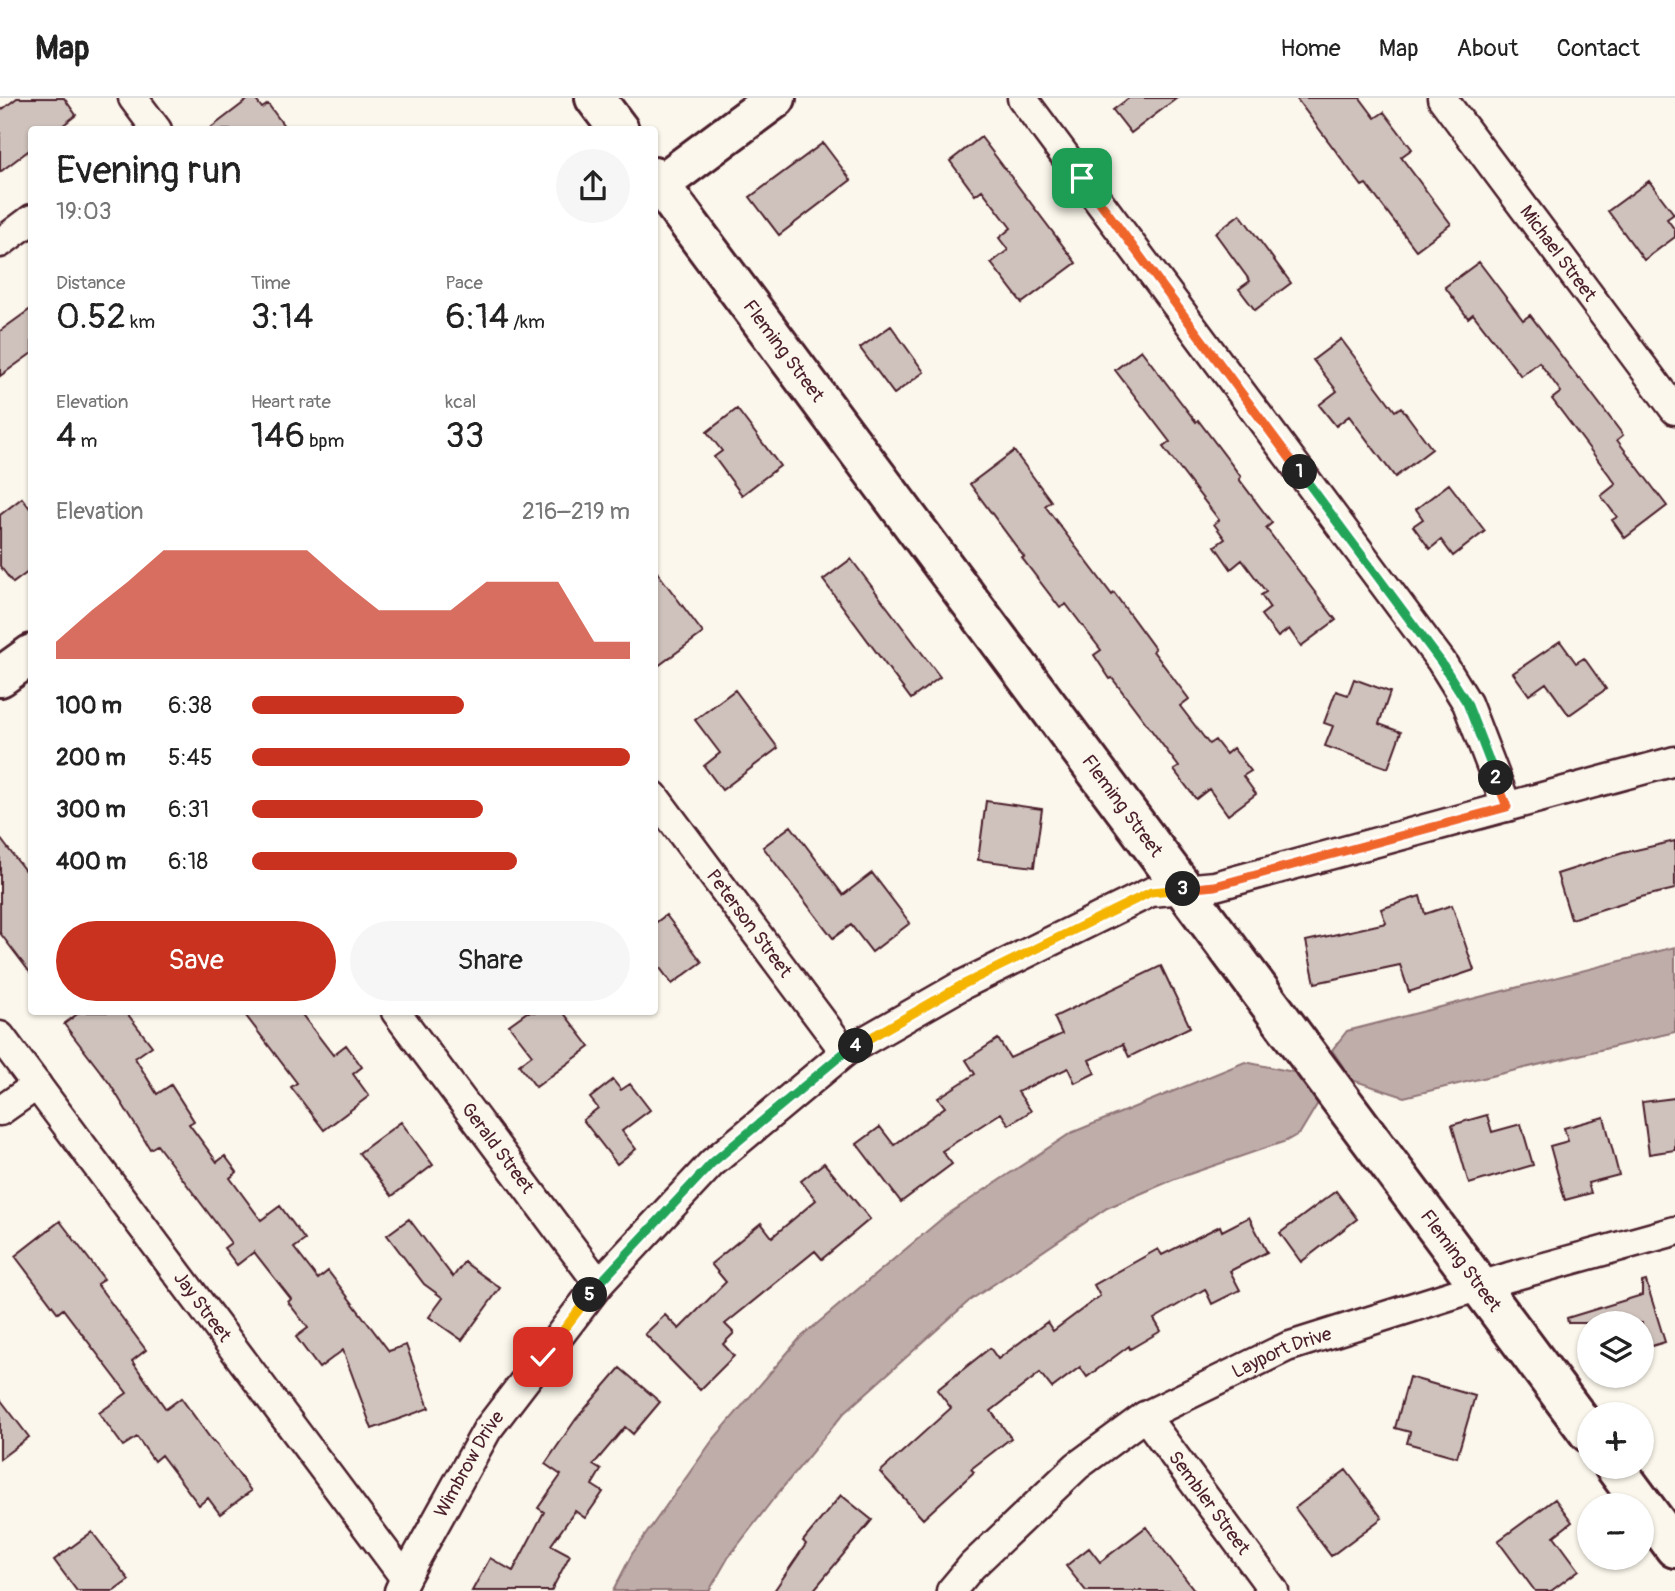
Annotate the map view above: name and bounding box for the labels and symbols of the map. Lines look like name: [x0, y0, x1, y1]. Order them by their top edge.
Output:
pin: [1052, 148, 1112, 208]
street label: Michael Street: [1514, 201, 1602, 307]
street label: Fleming Street: [738, 295, 830, 407]
pin: 1: [1282, 454, 1318, 490]
street label: Fleming Street: [1076, 750, 1168, 862]
pin: 2: [1478, 760, 1514, 796]
street label: Peterson Street: [701, 865, 797, 982]
pin: 3: [1166, 872, 1200, 906]
pin: 4: [838, 1028, 874, 1063]
street label: Gerald Street: [456, 1098, 540, 1199]
street label: Fleming Street: [1415, 1205, 1507, 1317]
street label: Jay Street: [168, 1267, 237, 1347]
pin: 5: [572, 1278, 608, 1312]
street label: Layport Drive: [1228, 1322, 1335, 1384]
pin: [513, 1327, 573, 1387]
street label: Wimbrow Drive: [429, 1405, 510, 1522]
street label: Sembler Street: [1163, 1446, 1255, 1560]

